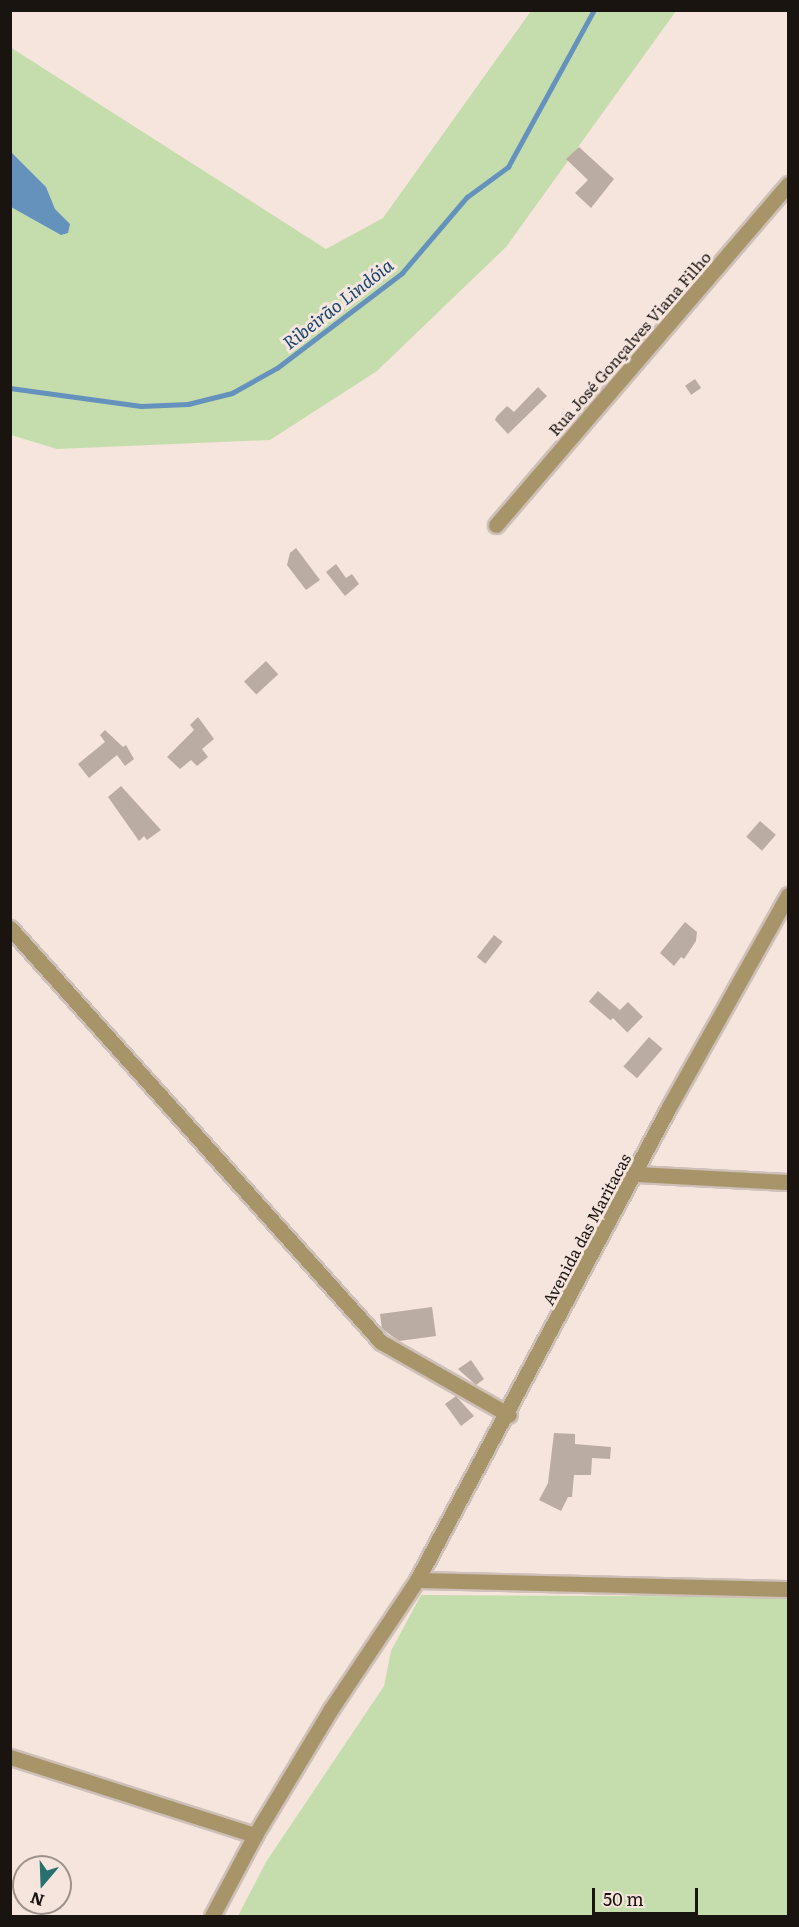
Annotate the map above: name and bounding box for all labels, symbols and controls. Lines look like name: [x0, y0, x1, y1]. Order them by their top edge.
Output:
street label: Rua José Gonçalves Viana Filho: [544, 247, 714, 439]
water label: Ribeirão Lindóia: [279, 254, 397, 354]
street label: Avenida das Maritacas: [538, 1150, 634, 1308]
north arrow: [12, 1855, 72, 1915]
scale bar: [595, 1876, 702, 1914]
text: 50 m: [603, 1885, 644, 1912]
text: N: [27, 1887, 47, 1914]

